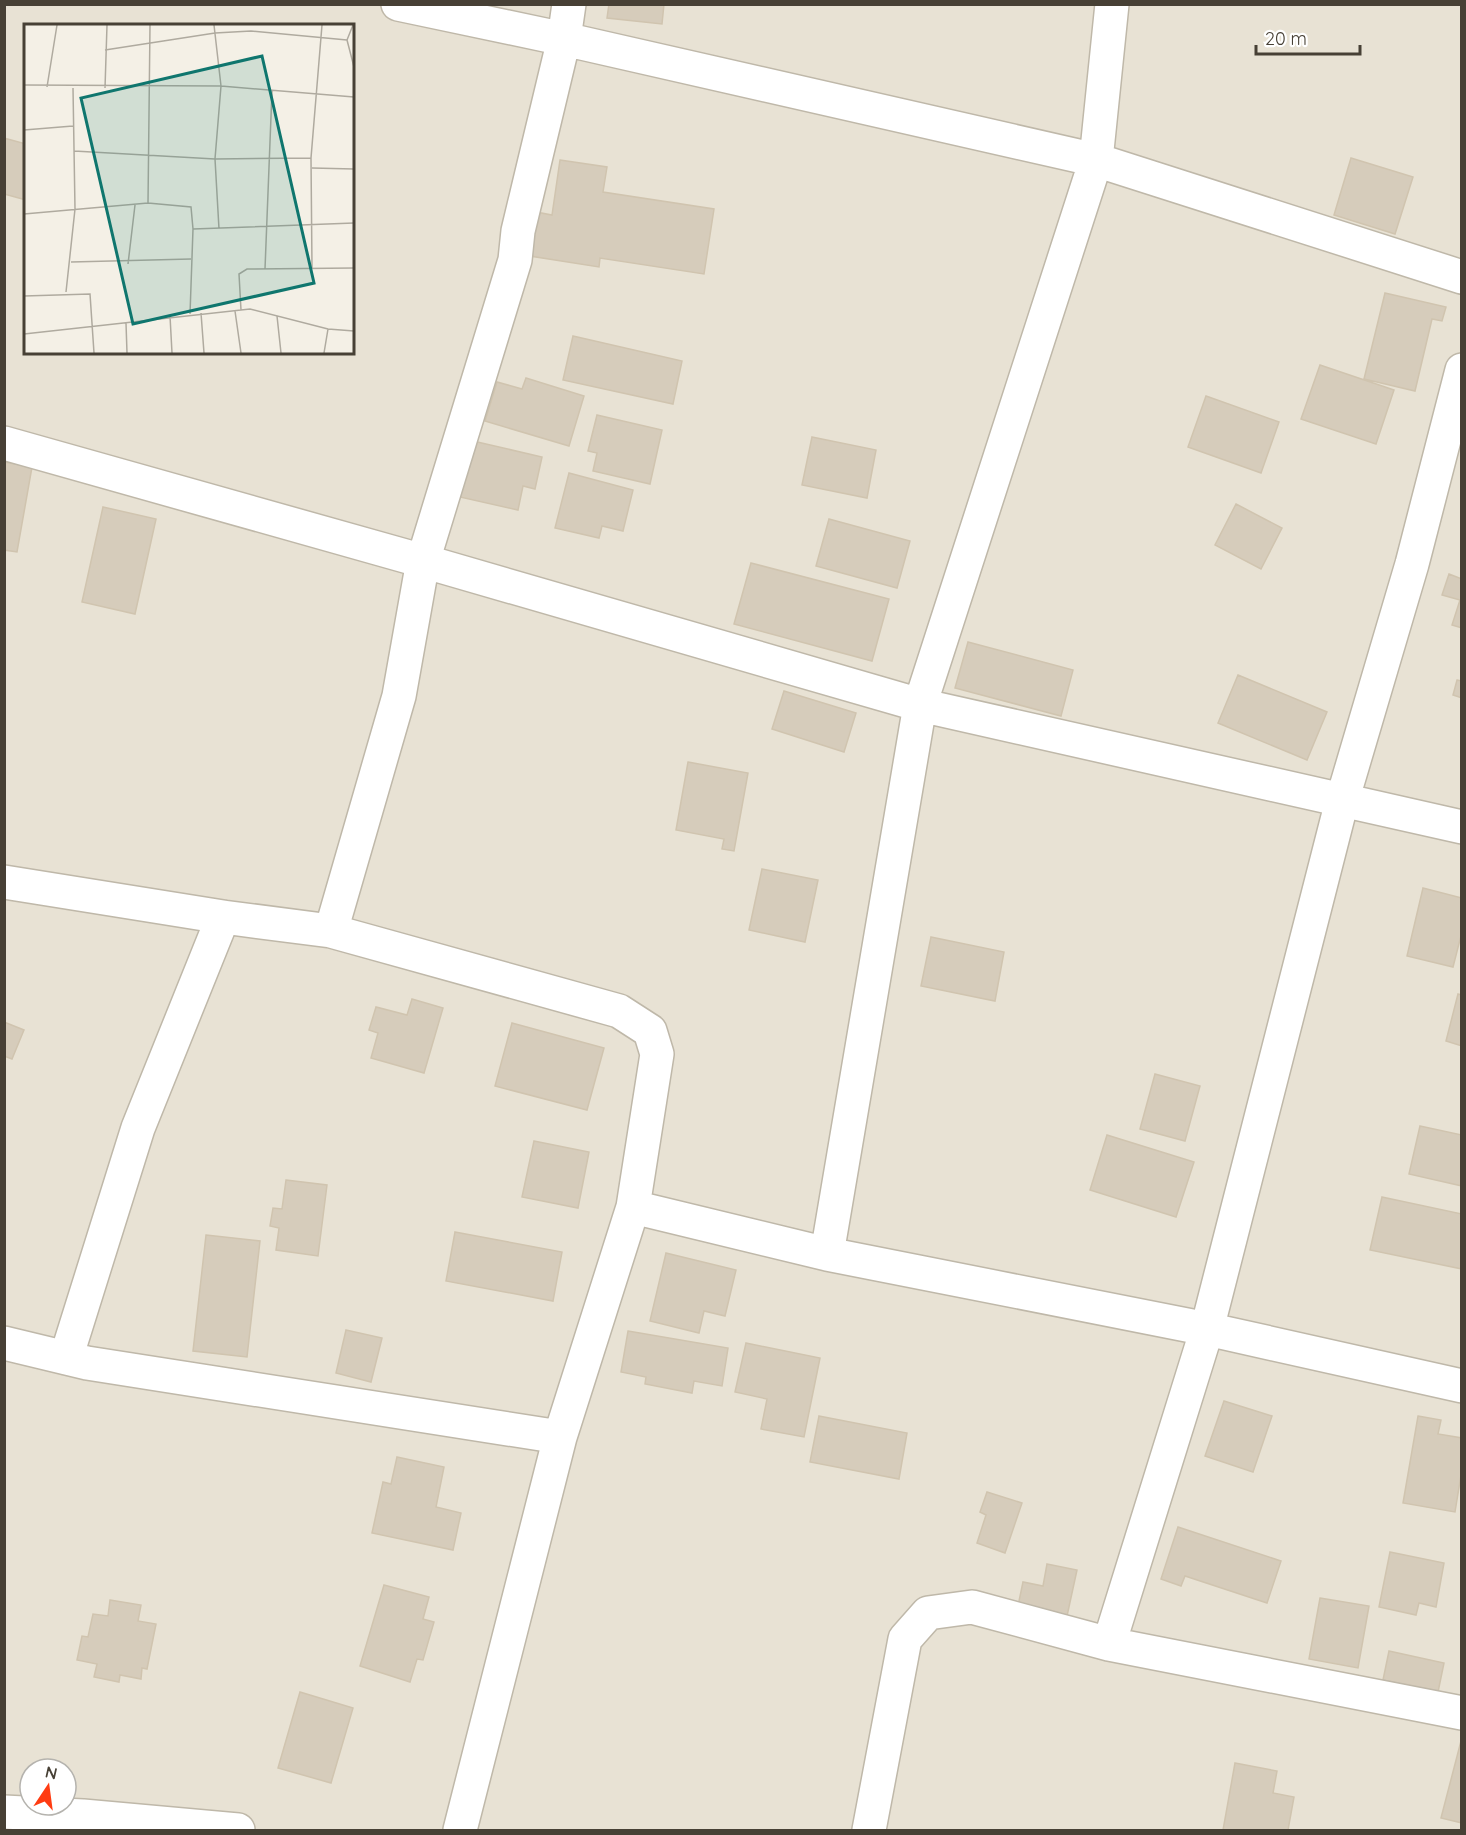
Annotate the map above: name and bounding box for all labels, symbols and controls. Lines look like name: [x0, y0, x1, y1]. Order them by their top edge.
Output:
scale bar: [1256, 18, 1360, 56]
inset map: [24, 24, 354, 354]
text: 20 m: [1265, 27, 1307, 50]
north arrow: [18, 1757, 78, 1817]
text: N: [43, 1761, 59, 1783]

